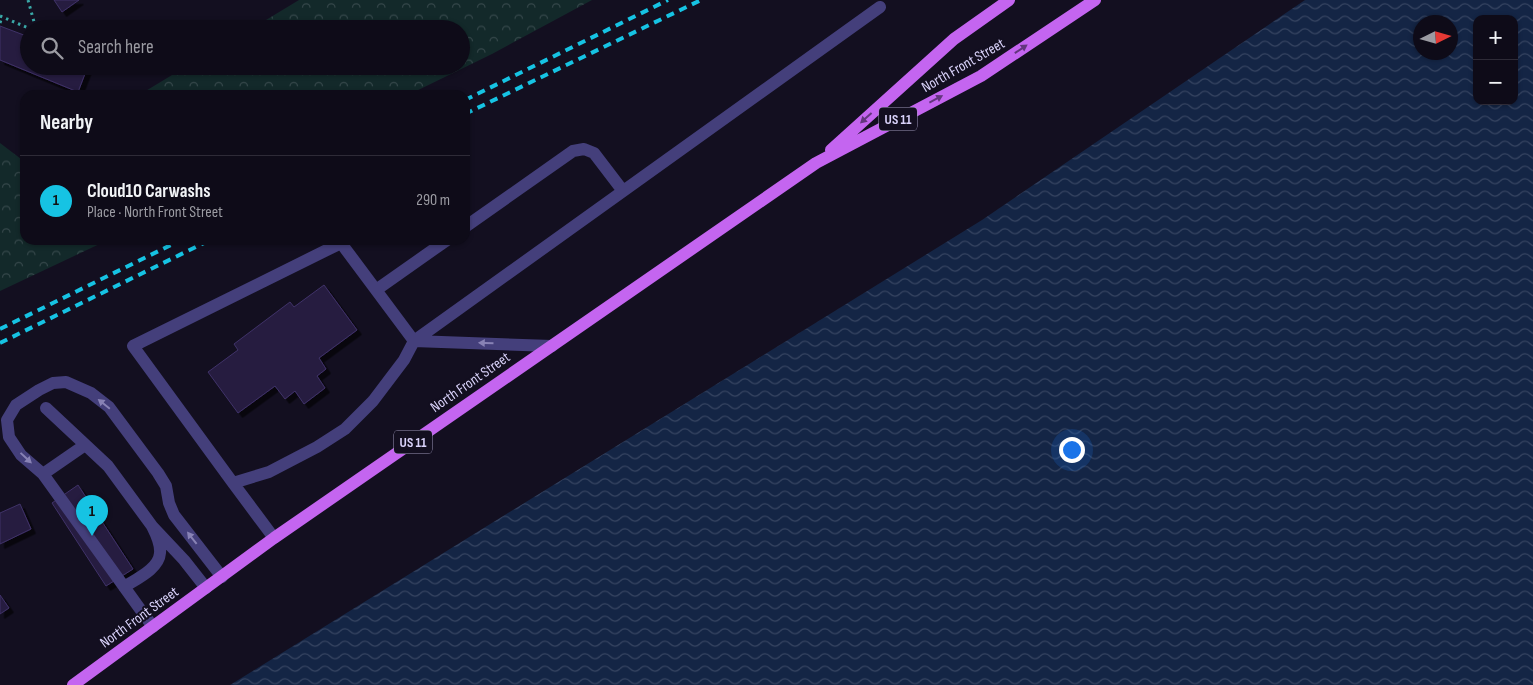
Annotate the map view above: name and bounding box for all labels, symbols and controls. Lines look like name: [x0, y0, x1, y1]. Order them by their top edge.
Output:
north arrow: [1413, 15, 1458, 60]
map controls: [1473, 15, 1518, 105]
button: +: [1473, 15, 1518, 60]
search box: [20, 20, 470, 75]
icon: search: [38, 34, 66, 62]
street label: North Front Street: [918, 34, 1009, 97]
text: Search here: [78, 36, 154, 59]
one-way arrow: [1015, 44, 1028, 54]
button: −: [1473, 60, 1518, 105]
one-way arrow: [929, 95, 943, 104]
road number: US 11: [879, 108, 917, 130]
text: Nearby: [40, 110, 93, 135]
one-way arrow: [859, 113, 872, 124]
text: Cloud10 Carwashs: [87, 180, 211, 203]
text: 1: [53, 191, 59, 210]
text: 290 m: [416, 191, 450, 210]
text: Place · North Front Street: [87, 203, 223, 222]
one-way arrow: [478, 339, 494, 347]
street label: North Front Street: [427, 348, 514, 417]
one-way arrow: [98, 398, 111, 409]
road number: US 11: [394, 431, 432, 454]
your location: [1059, 437, 1085, 463]
one-way arrow: [19, 452, 31, 464]
pin: 1: [76, 495, 108, 536]
one-way arrow: [186, 532, 197, 545]
street label: North Front Street: [96, 582, 183, 652]

